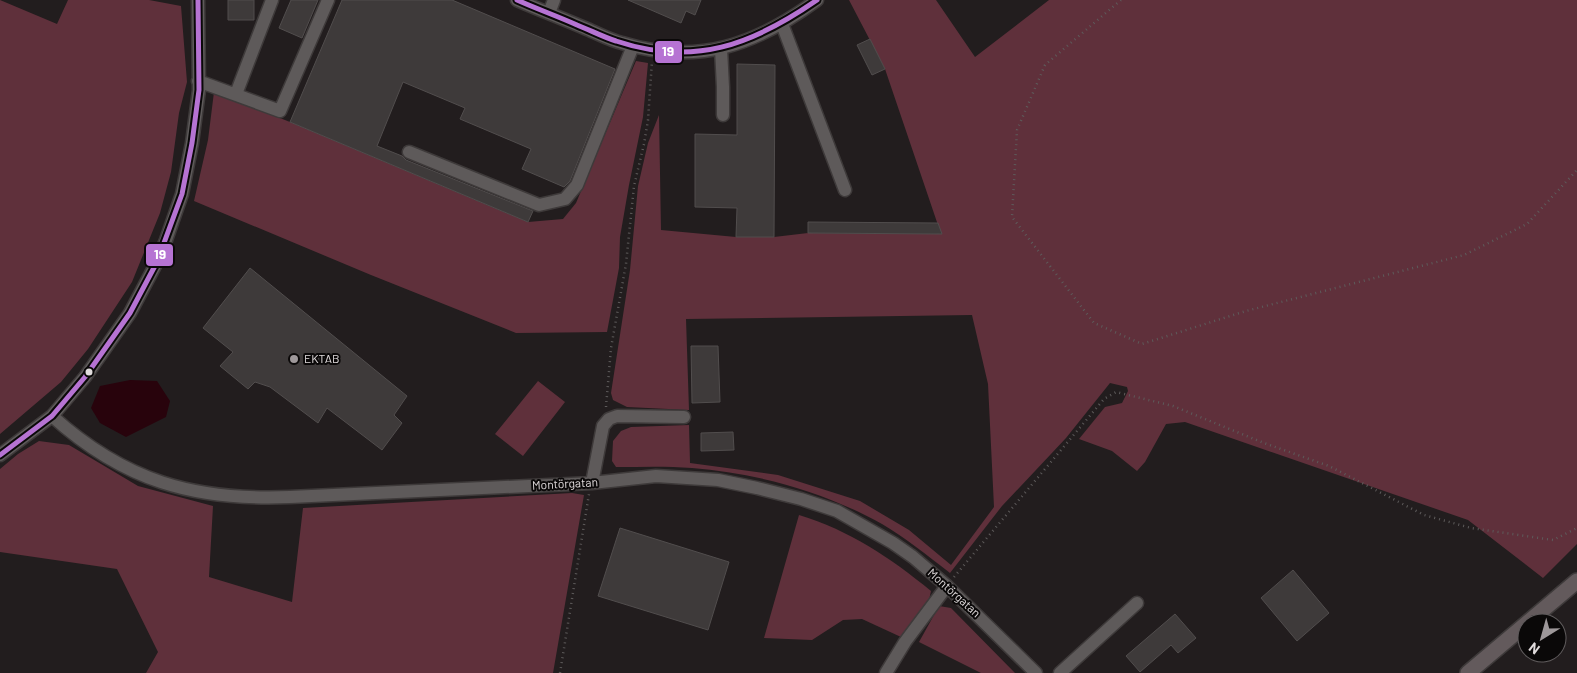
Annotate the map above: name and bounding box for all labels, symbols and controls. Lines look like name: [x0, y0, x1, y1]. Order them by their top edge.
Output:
line badge: 19: [654, 40, 683, 64]
text: 19: [662, 42, 674, 59]
line badge: 19: [145, 243, 174, 267]
text: 19: [154, 245, 166, 262]
place label: EKTAB: [304, 351, 340, 365]
marker: EKTAB: [288, 353, 300, 365]
unlabelled marker: [84, 367, 94, 377]
street label: Montörgatan: [532, 474, 598, 492]
street label: Montörgatan: [925, 565, 984, 620]
north arrow: [1517, 613, 1567, 663]
text: N: [1525, 639, 1543, 658]

